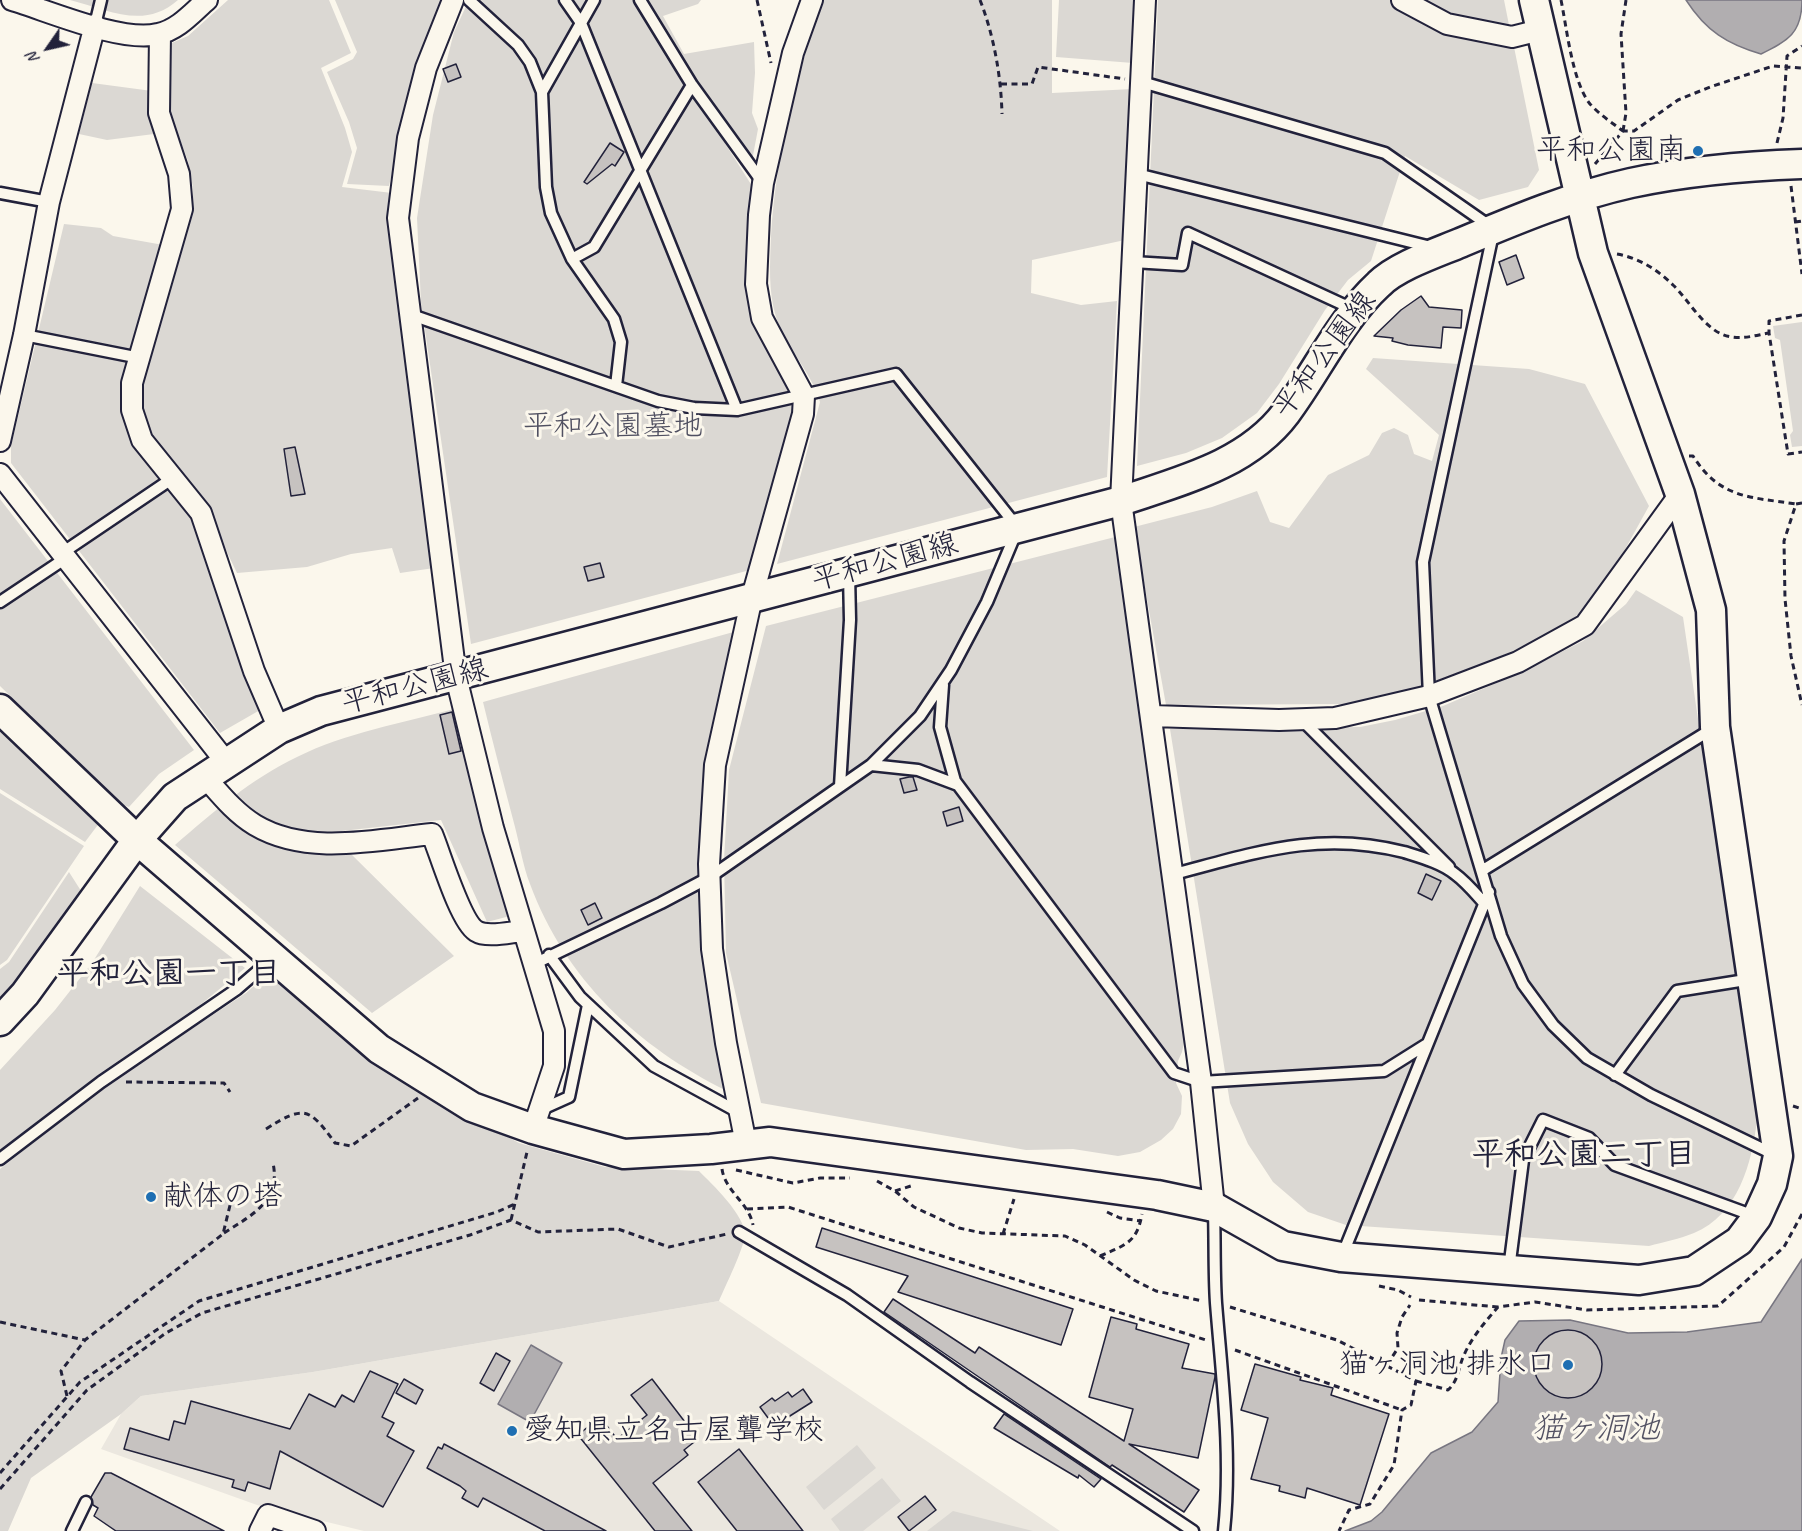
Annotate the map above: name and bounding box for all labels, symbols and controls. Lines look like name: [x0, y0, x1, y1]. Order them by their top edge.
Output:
north arrow: [18, 18, 78, 78]
text: N: [22, 48, 44, 68]
place label: 平和公園南: [1536, 133, 1686, 169]
marker: 平和公園南: [1691, 144, 1705, 158]
street label: 平和公園線: [1265, 284, 1385, 426]
park label: 平和公園墓地: [523, 409, 703, 445]
street label: 平和公園線: [808, 526, 962, 600]
street label: 平和公園線: [338, 651, 492, 723]
district label: 平和公園一丁目: [57, 956, 281, 994]
district label: 平和公園二丁目: [1472, 1137, 1696, 1175]
place label: 献体の塔: [163, 1179, 283, 1215]
marker: 献体の塔: [144, 1190, 158, 1204]
place label: 猫ヶ洞池 排水口: [1339, 1347, 1556, 1383]
marker: 猫ヶ洞池 排水口: [1561, 1358, 1575, 1372]
water label: 猫ヶ洞池: [1532, 1411, 1660, 1449]
place label: 愛知県立名古屋聾学校: [524, 1413, 824, 1449]
marker: 愛知県立名古屋聾学校: [505, 1424, 519, 1438]

